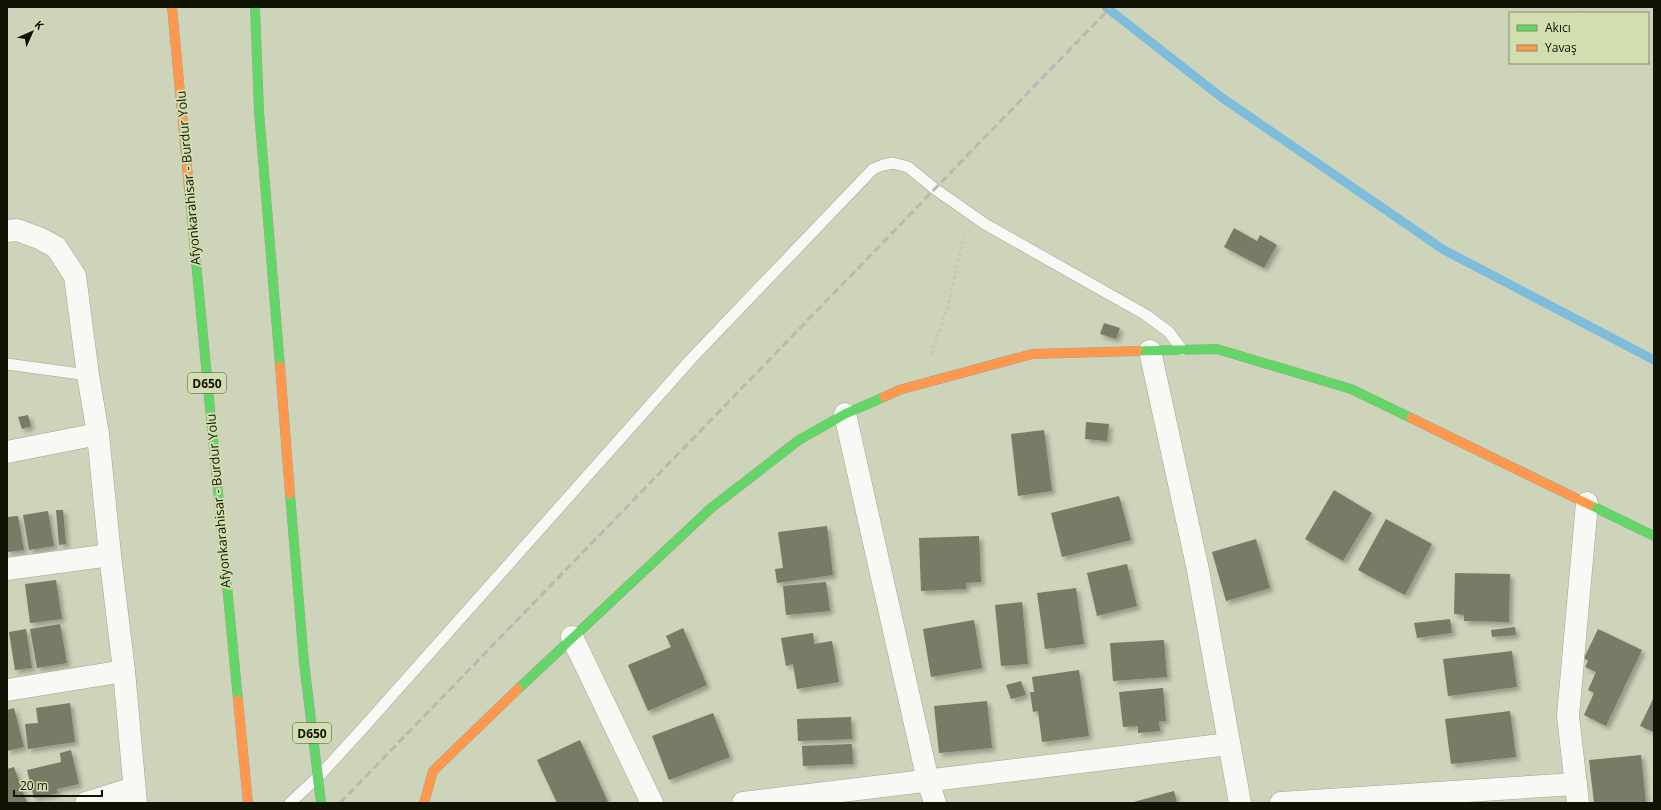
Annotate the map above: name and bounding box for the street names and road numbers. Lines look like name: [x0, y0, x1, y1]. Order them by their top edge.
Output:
street label: Afyonkarahisar - Burdur Yolu: [171, 90, 205, 266]
road number: D650: [188, 373, 226, 393]
street label: Afyonkarahisar - Burdur Yolu: [201, 413, 235, 589]
road number: D650: [293, 723, 331, 743]

